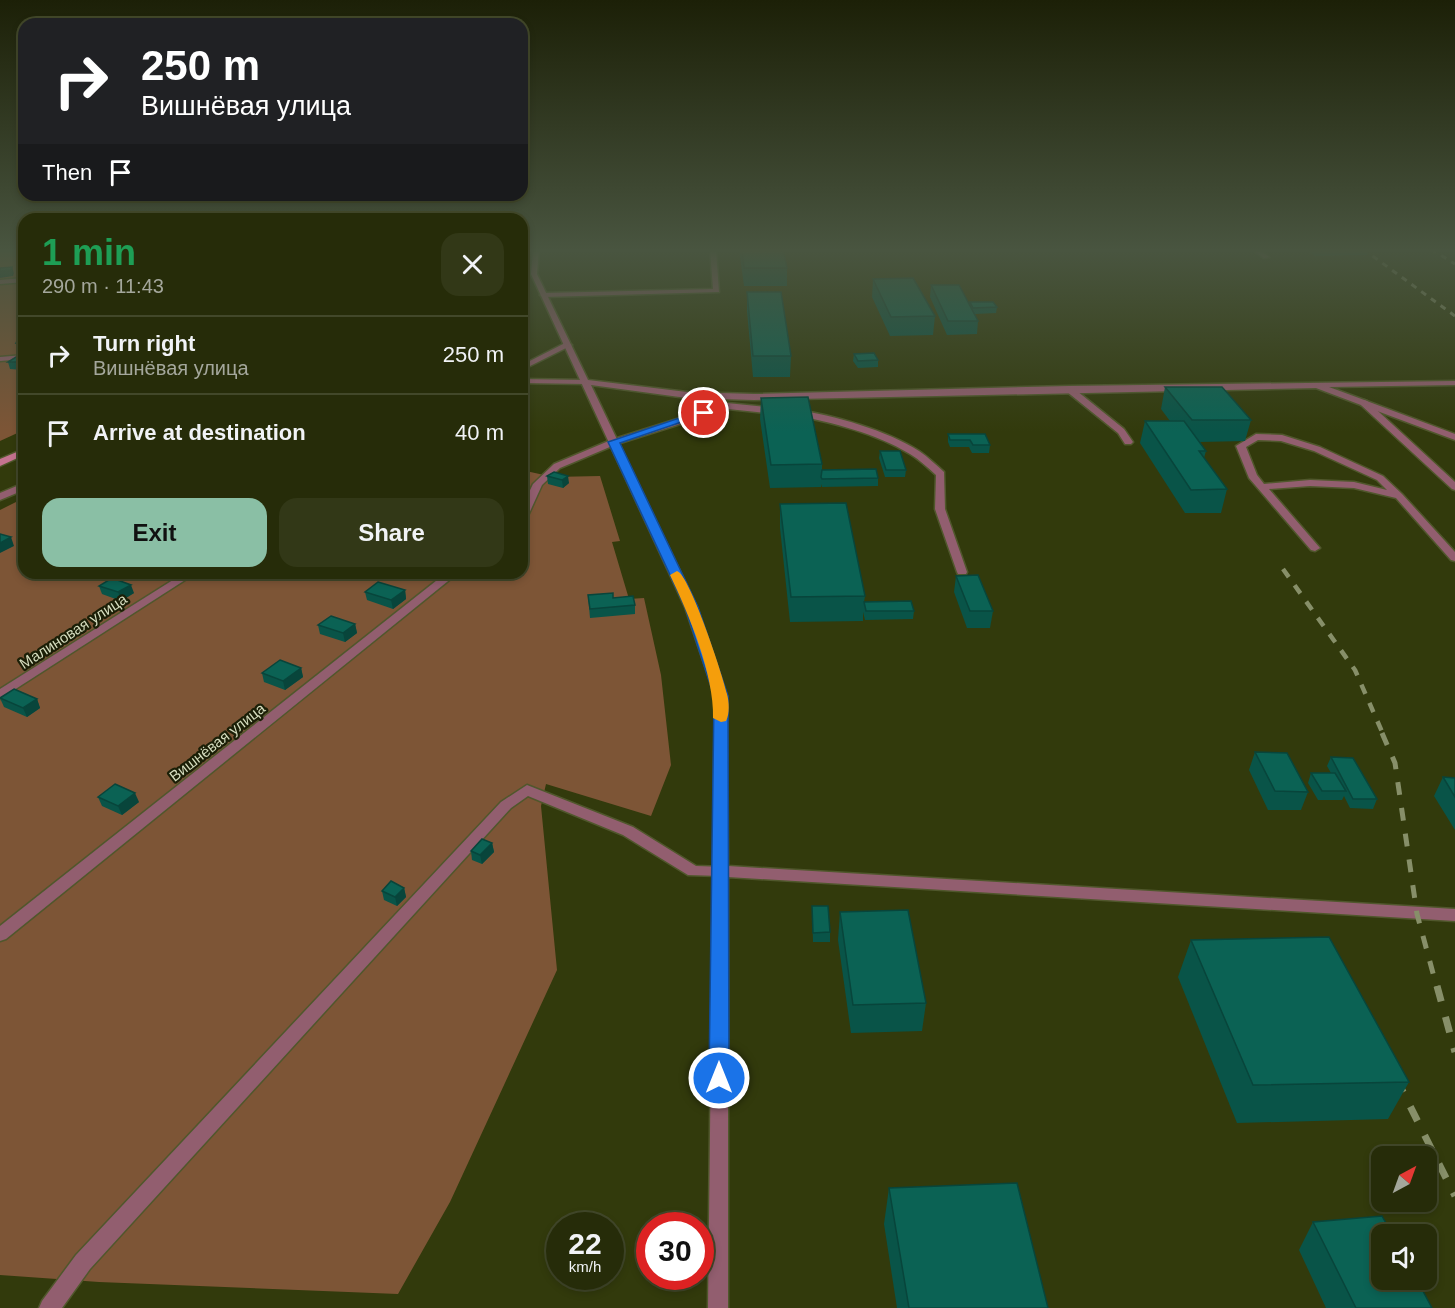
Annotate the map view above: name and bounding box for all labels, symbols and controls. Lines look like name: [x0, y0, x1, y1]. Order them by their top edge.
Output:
icon: right: [42, 42, 120, 120]
text: 250 m: [141, 42, 260, 89]
text: Вишнёвая улица: [141, 91, 351, 121]
icon: arrive: [104, 156, 137, 189]
text: Then: [42, 160, 92, 185]
text: 1 min: [42, 232, 136, 273]
button: close: [441, 233, 504, 296]
text: 290 m · 11:43: [42, 275, 164, 297]
text: Turn right: [93, 331, 195, 356]
icon: right: [42, 339, 75, 372]
text: 250 m: [443, 342, 504, 367]
text: Вишнёвая улица: [93, 357, 249, 379]
pin: [678, 387, 729, 438]
icon: arrive: [687, 396, 720, 429]
icon: arrive: [42, 417, 75, 450]
text: Arrive at destination: [93, 420, 306, 445]
text: 40 m: [455, 420, 504, 445]
button: Exit: [42, 498, 267, 567]
button: Share: [279, 498, 504, 567]
street label: Малиновая улица: [16, 590, 130, 672]
street label: Вишнёвая улица: [166, 699, 269, 785]
position arrow: [687, 1046, 751, 1110]
north arrow: [1371, 1146, 1437, 1212]
map controls: [1371, 1146, 1437, 1290]
speed limit sign: 30: [636, 1212, 714, 1290]
button: sound: [1371, 1224, 1437, 1290]
text: 22: [568, 1227, 602, 1260]
text: km/h: [569, 1258, 601, 1275]

